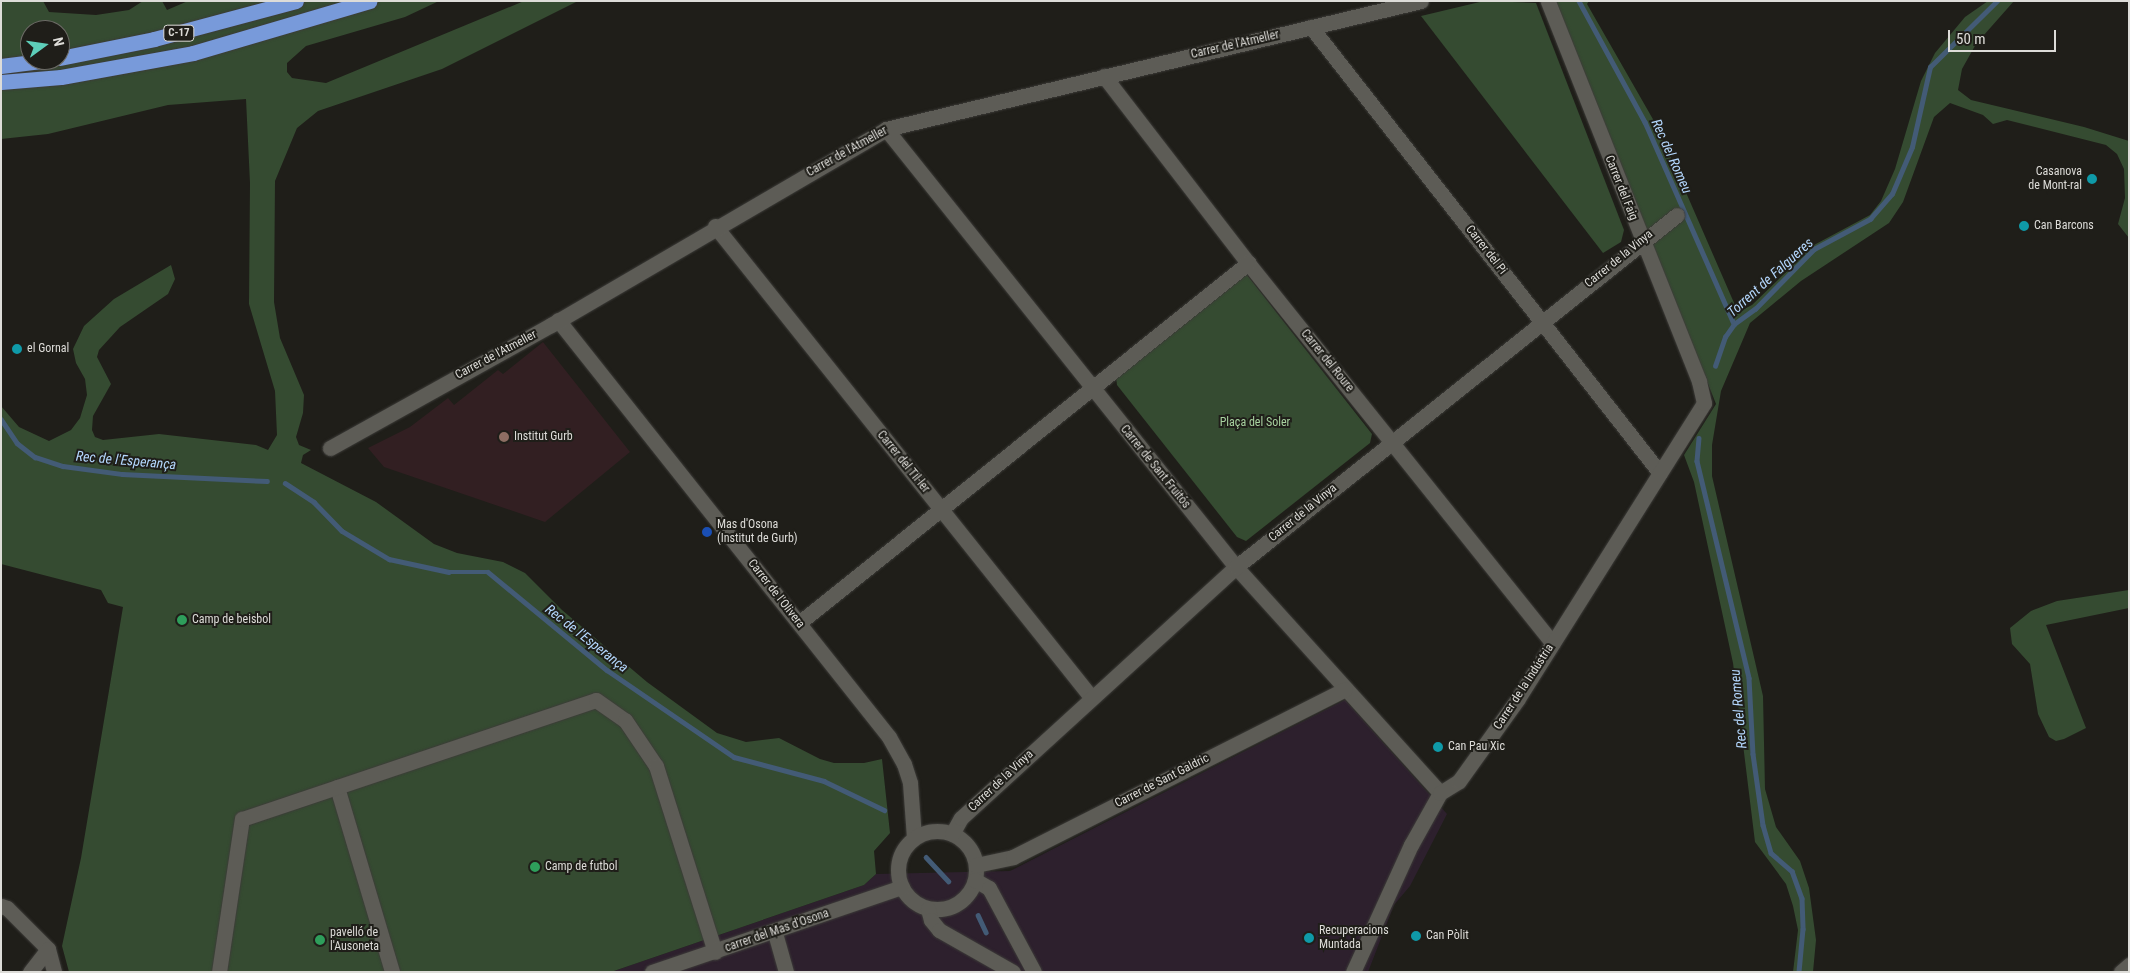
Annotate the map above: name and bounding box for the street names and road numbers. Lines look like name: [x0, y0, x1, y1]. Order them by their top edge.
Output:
road number: C-17: [163, 24, 195, 42]
street label: Carrer de l'Atmeller: [1189, 28, 1281, 62]
street label: Carrer de l'Atmeller: [804, 124, 890, 180]
street label: Carrer del Faig: [1601, 153, 1641, 223]
street label: Carrer del Pi: [1462, 223, 1510, 277]
street label: Carrer de la Vinya: [1582, 227, 1656, 291]
street label: Carrer de l'Atmeller: [453, 327, 539, 383]
street label: Carrer del Roure: [1297, 327, 1357, 395]
street label: Carrer de Sant Fruitós: [1117, 422, 1193, 512]
street label: Carrer del Til·ler: [874, 428, 932, 496]
street label: Carrer de la Vinya: [1266, 481, 1340, 545]
street label: Carrer de l'Olivera: [745, 557, 807, 631]
street label: Carrer de la Indústria: [1491, 642, 1557, 732]
street label: Carrer de la Vinya: [966, 747, 1036, 815]
street label: Carrer de Sant Galdric: [1113, 751, 1211, 811]
street label: carrer del Mas d'Osona: [723, 906, 831, 956]

